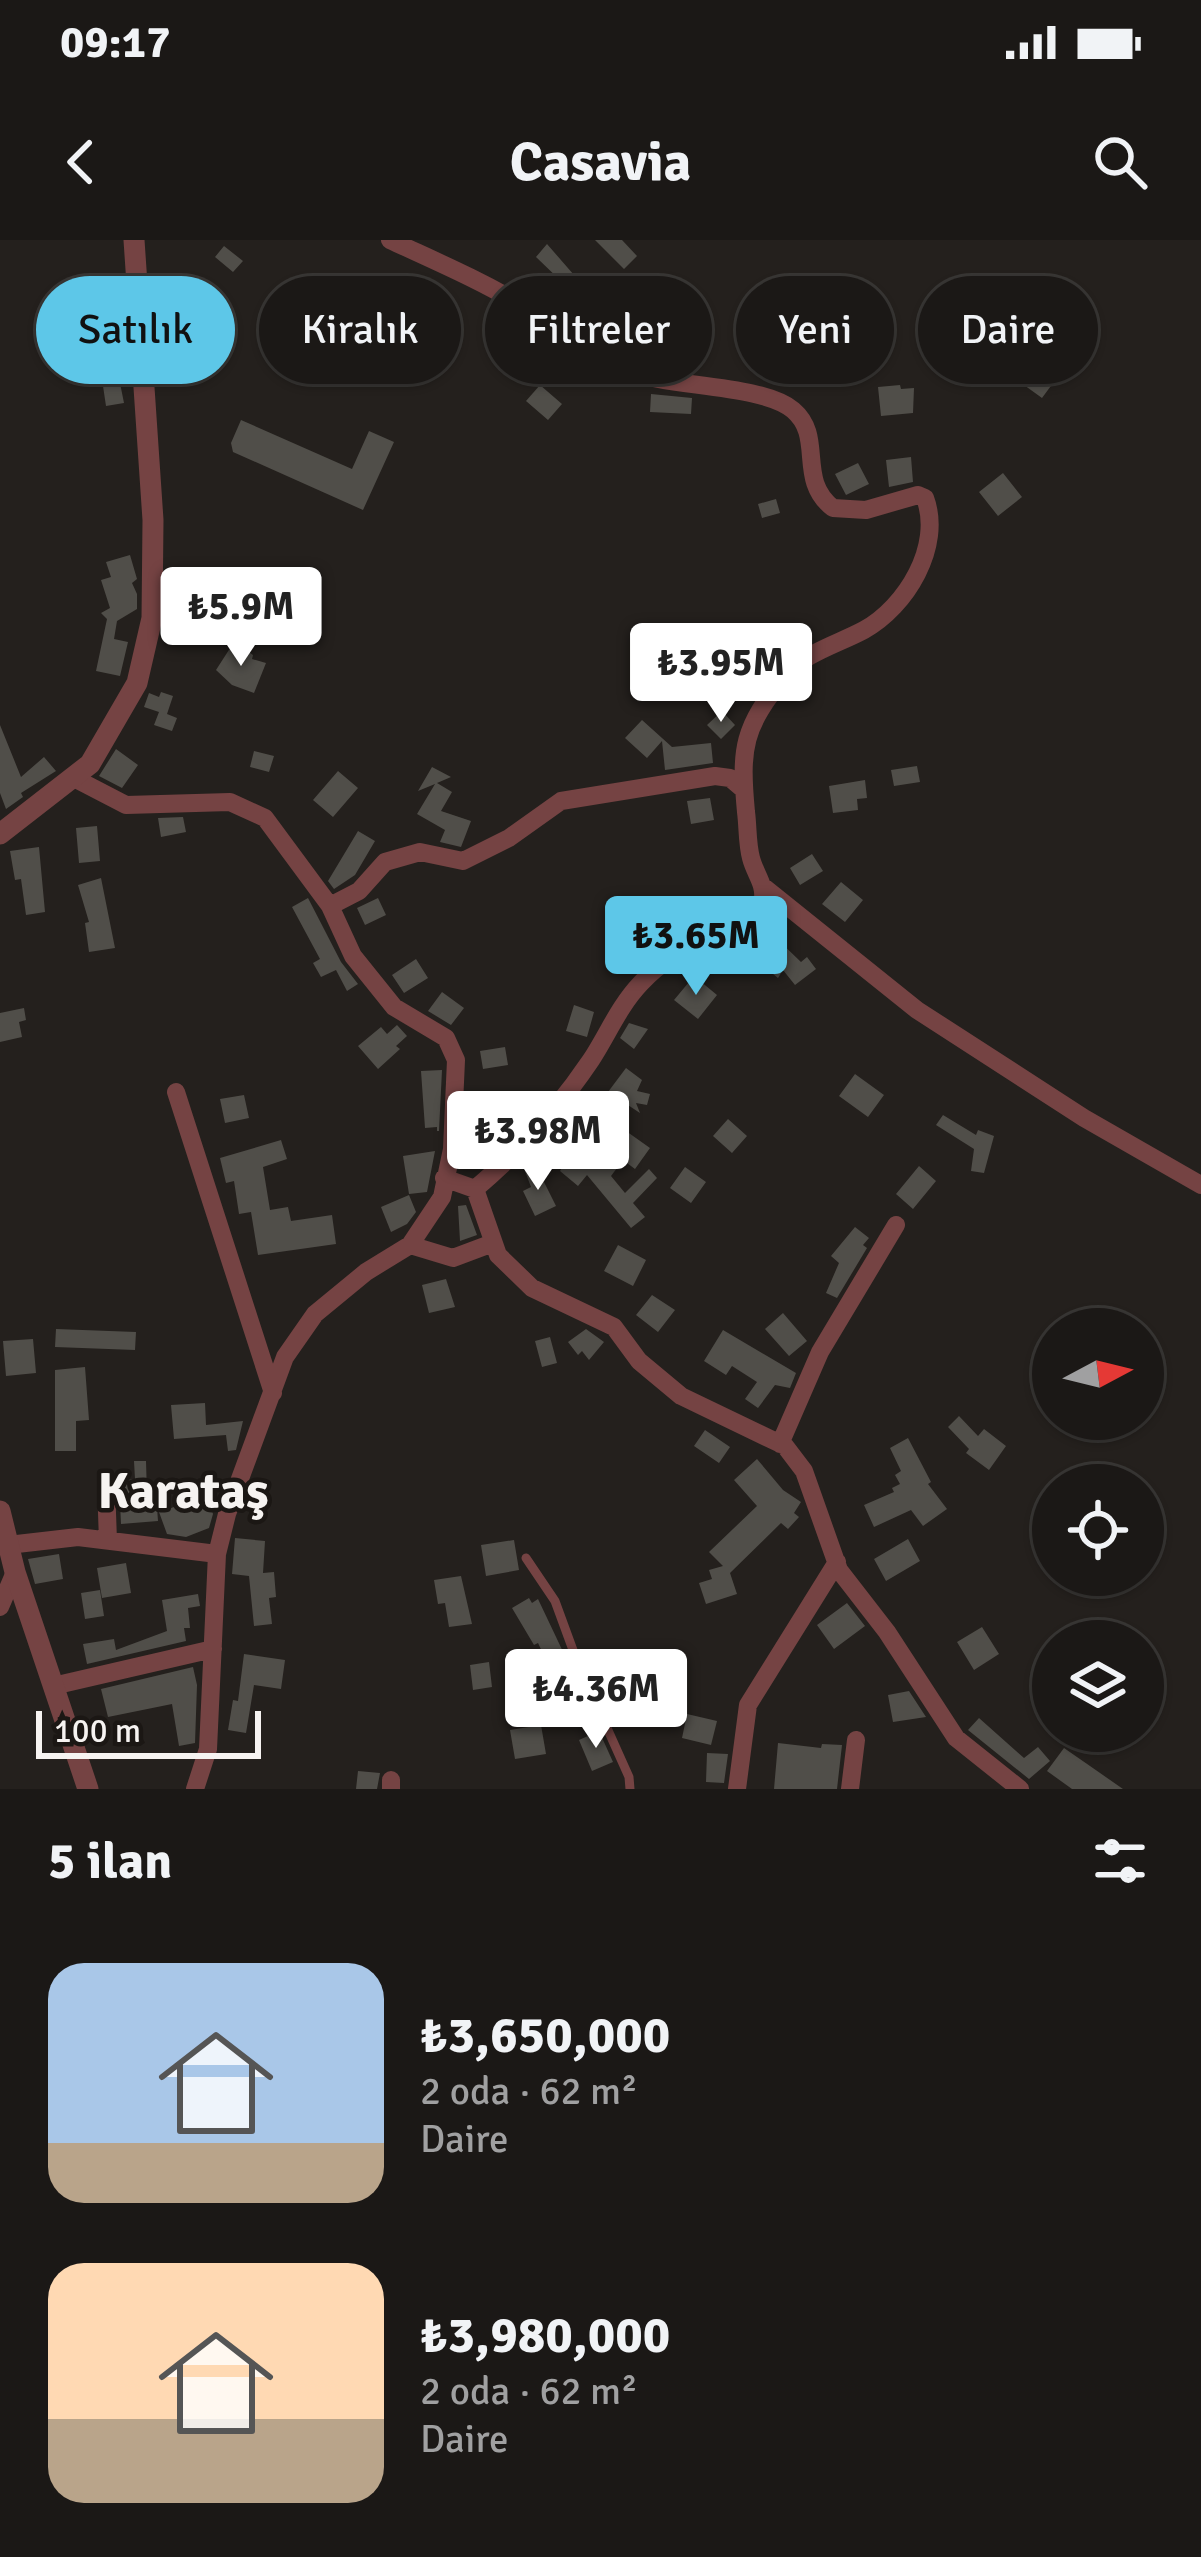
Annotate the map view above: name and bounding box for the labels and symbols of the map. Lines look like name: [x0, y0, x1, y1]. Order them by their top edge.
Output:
pin: ₺5.9M: [157, 567, 325, 669]
pin: ₺3.95M: [623, 623, 819, 725]
pin: ₺3.65M: [598, 896, 794, 998]
pin: ₺3.98M: [440, 1091, 636, 1193]
north arrow: [1032, 1308, 1164, 1440]
district label: Karataş: [97, 1460, 269, 1523]
pin: ₺4.36M: [498, 1649, 694, 1751]
scale bar: [36, 1705, 261, 1758]

